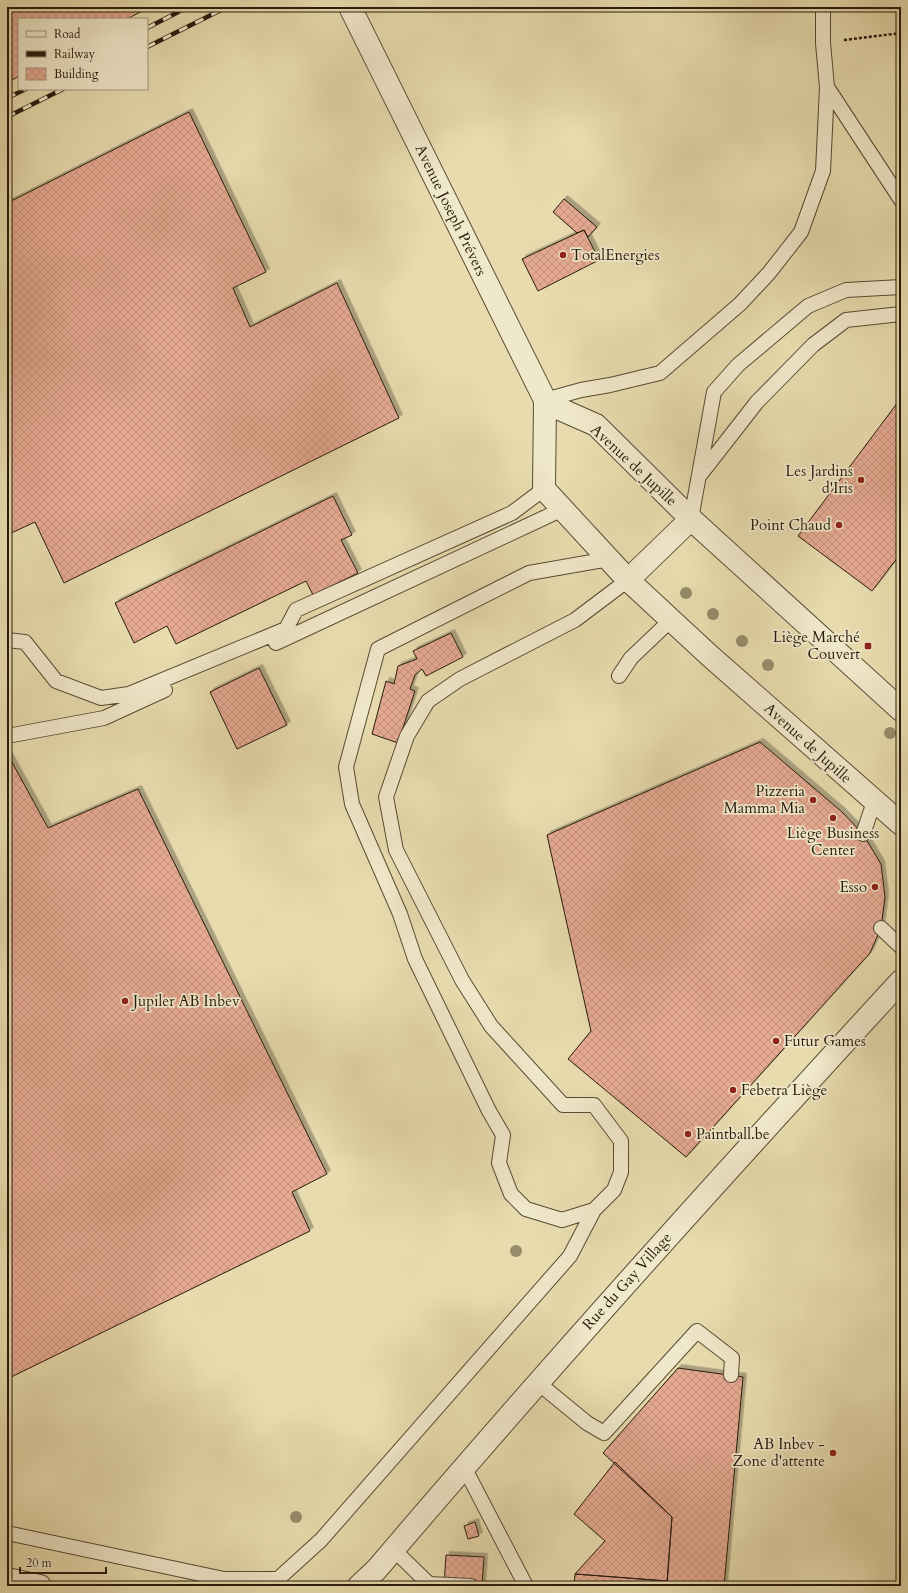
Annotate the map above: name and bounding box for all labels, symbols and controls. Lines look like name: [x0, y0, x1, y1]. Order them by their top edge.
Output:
legend: [18, 18, 148, 90]
text: Road: [54, 26, 81, 42]
text: Railway: [54, 46, 96, 62]
text: Building: [54, 66, 99, 82]
street label: Avenue Joseph Prévers: [410, 141, 492, 279]
place label: TotalEnergies: [571, 245, 660, 265]
marker: TotalEnergies: [558, 250, 568, 260]
street label: Avenue de Jupille: [586, 420, 682, 510]
place label: Les Jardins d'Iris: [785, 461, 853, 498]
marker: Les Jardins d'Iris: [856, 475, 866, 485]
place label: Point Chaud: [750, 515, 831, 535]
marker: Point Chaud: [834, 520, 844, 530]
place label: Liège Marché Couvert: [773, 627, 860, 664]
marker: Liège Marché Couvert: [863, 641, 873, 651]
street label: Avenue de Jupille: [760, 698, 856, 788]
place label: Pizzeria Mamma Mia: [724, 781, 806, 818]
marker: Pizzeria Mamma Mia: [808, 795, 818, 805]
marker: Liège Business Center: [828, 813, 838, 823]
place label: Liège Business Center: [787, 823, 879, 860]
place label: Esso: [840, 877, 867, 897]
marker: Esso: [870, 882, 880, 892]
place label: Jupiler AB Inbev: [131, 991, 240, 1011]
marker: Jupiler AB Inbev: [120, 996, 130, 1006]
place label: Futur Games: [784, 1031, 866, 1051]
marker: Futur Games: [771, 1036, 781, 1046]
place label: Febetra Liège: [741, 1080, 827, 1100]
marker: Febetra Liège: [728, 1085, 738, 1095]
place label: Paintball.be: [696, 1124, 770, 1144]
marker: Paintball.be: [683, 1129, 693, 1139]
street label: Rue du Gay Village: [578, 1228, 676, 1334]
place label: AB Inbev - Zone d'attente: [733, 1434, 825, 1471]
marker: AB Inbev - Zone d'attente: [828, 1448, 838, 1458]
scale bar: [20, 1549, 106, 1575]
text: 20 m: [26, 1555, 53, 1571]

